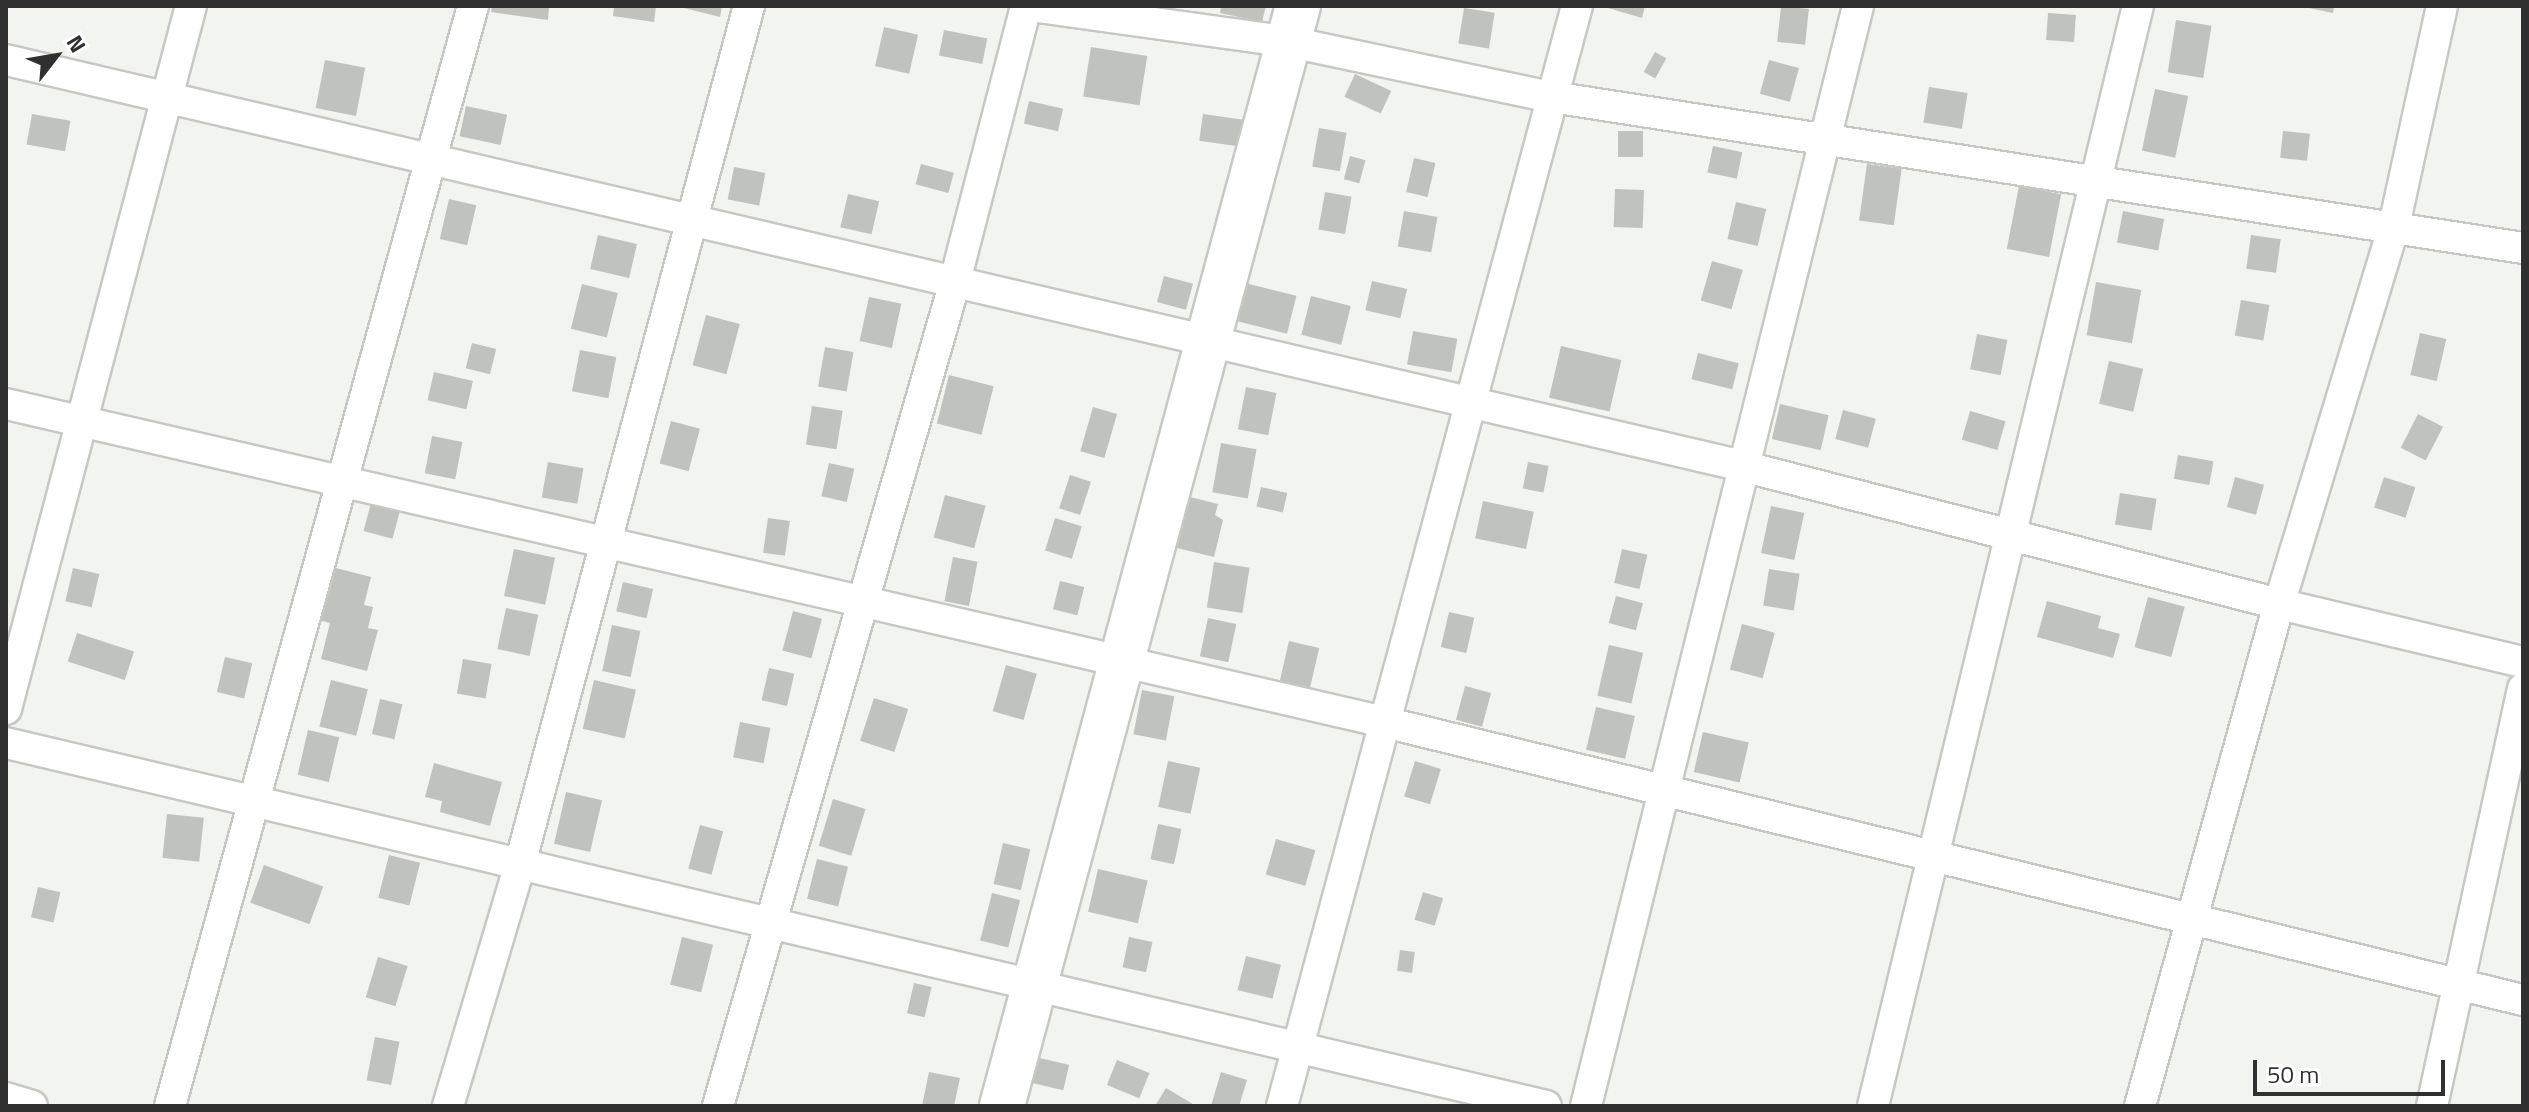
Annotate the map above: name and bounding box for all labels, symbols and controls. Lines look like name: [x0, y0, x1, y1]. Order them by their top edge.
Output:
north arrow: [16, 16, 96, 96]
text: N: [58, 28, 95, 59]
scale bar: [2257, 1044, 2449, 1094]
text: 50 m: [2267, 1056, 2319, 1092]

